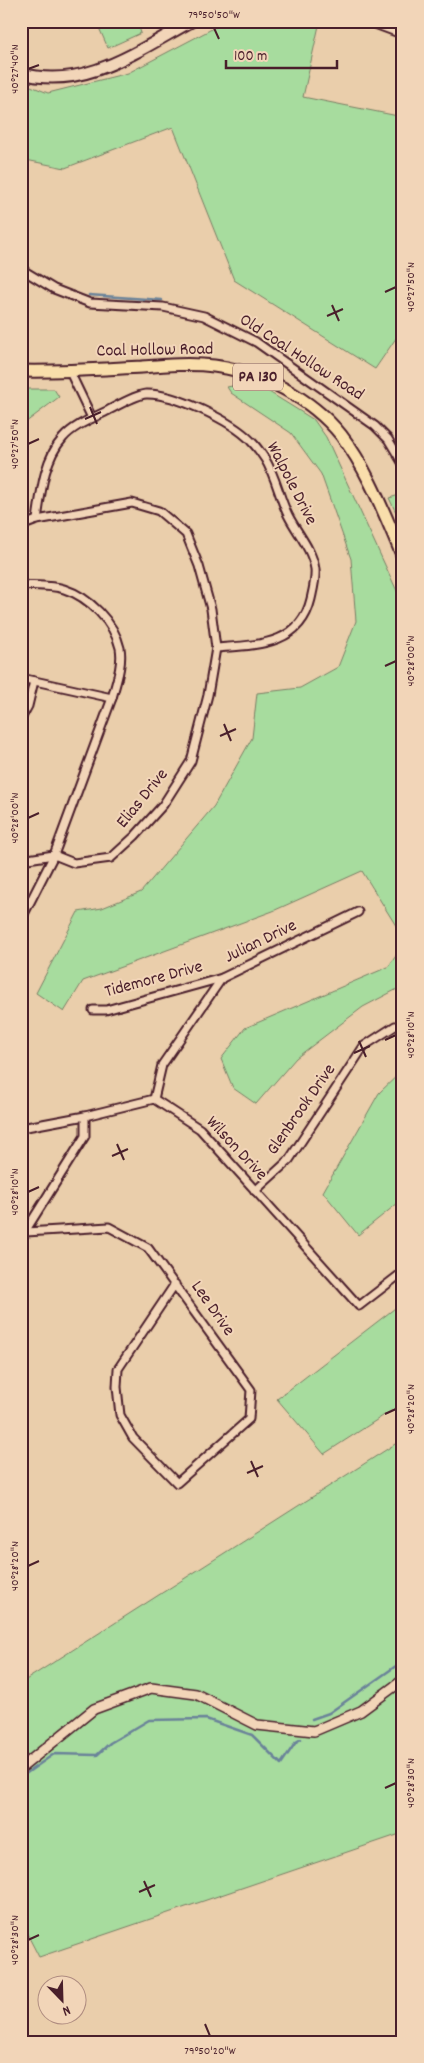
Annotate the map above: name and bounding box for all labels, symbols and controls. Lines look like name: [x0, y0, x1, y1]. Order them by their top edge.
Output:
text: 79°50'50"W: [188, 7, 240, 24]
scale bar: [226, 38, 338, 70]
text: 40°27'40"N: [7, 44, 24, 94]
text: 100 m: [234, 46, 267, 68]
text: 40°27'50"N: [403, 262, 420, 312]
street label: Old Coal Hollow Road: [234, 308, 368, 408]
street label: Coal Hollow Road: [96, 337, 214, 365]
road number: PA 130: [233, 364, 283, 391]
text: 40°27'50"N: [7, 419, 24, 469]
street label: Walpole Drive: [259, 438, 323, 530]
text: 40°28'00"N: [403, 635, 420, 687]
street label: Elias Drive: [111, 764, 175, 834]
text: 40°28'00"N: [7, 792, 24, 844]
street label: Julian Drive: [221, 914, 301, 970]
street label: Tidemore Drive: [102, 955, 206, 1005]
text: 40°28'10"N: [403, 1011, 420, 1059]
street label: Glenbrook Drive: [261, 1059, 343, 1161]
street label: Wilson Drive: [199, 1111, 273, 1187]
text: 40°28'10"N: [7, 1168, 24, 1216]
street label: Lee Drive: [184, 1276, 240, 1342]
text: 40°28'20"N: [403, 1384, 420, 1434]
text: 40°28'20"N: [7, 1541, 24, 1591]
text: 40°28'30"N: [403, 1758, 420, 1808]
text: 40°28'30"N: [7, 1915, 24, 1965]
north arrow: [38, 1976, 88, 2026]
text: N: [59, 2000, 73, 2021]
text: 79°50'20"W: [184, 2043, 236, 2060]

